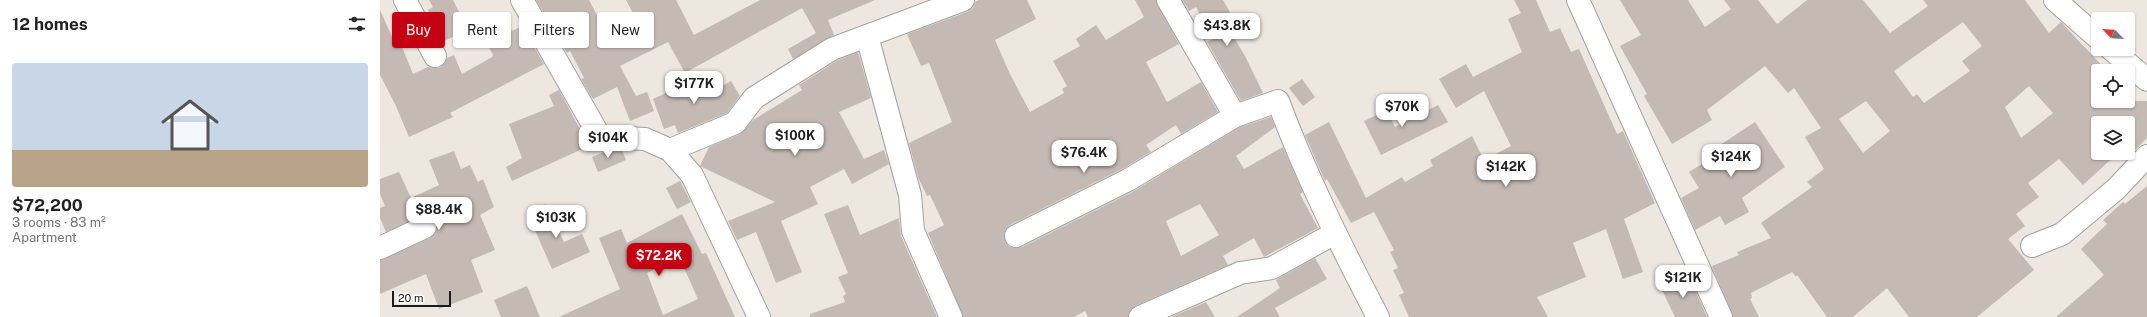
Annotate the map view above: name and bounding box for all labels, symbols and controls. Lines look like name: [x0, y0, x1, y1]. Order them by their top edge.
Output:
chip: Buy: [392, 12, 445, 48]
chip: Rent: [453, 12, 511, 48]
chip: Filters: [519, 12, 589, 48]
chip: New: [597, 12, 654, 48]
north arrow: [2091, 12, 2135, 56]
map controls: [2091, 12, 2135, 160]
icon: filters: [346, 13, 368, 35]
pin: $43.8K: [1194, 13, 1260, 47]
text: 12 homes: [12, 14, 88, 34]
text: $43.8K: [1203, 18, 1251, 33]
button: locate: [2091, 64, 2135, 108]
pin: $177K: [666, 71, 722, 105]
text: $177K: [674, 76, 714, 91]
icon: home: [154, 89, 226, 161]
pin: $70K: [1378, 94, 1426, 128]
text: $70K: [1385, 99, 1419, 114]
button: layers: [2091, 116, 2135, 160]
pin: $100K: [767, 123, 823, 157]
pin: $104K: [580, 125, 636, 159]
text: $100K: [775, 128, 815, 143]
text: $104K: [588, 130, 628, 145]
pin: $76.4K: [1051, 140, 1117, 174]
pin: $124K: [1703, 144, 1759, 178]
text: $76.4K: [1061, 145, 1107, 160]
text: $124K: [1711, 149, 1751, 164]
pin: $142K: [1478, 154, 1534, 188]
text: $142K: [1486, 159, 1526, 174]
text: $72,200: [12, 195, 83, 215]
pin: $88.4K: [406, 197, 472, 231]
text: $88.4K: [415, 202, 463, 217]
pin: $103K: [528, 205, 584, 239]
text: $103K: [536, 210, 576, 225]
text: 3 rooms · 83 m²: [12, 215, 106, 230]
text: Apartment: [12, 230, 77, 245]
pin: $72.2K: [626, 243, 692, 277]
text: $72.2K: [636, 248, 682, 263]
pin: $121K: [1655, 265, 1711, 299]
text: $121K: [1664, 270, 1702, 285]
scale bar: [392, 289, 451, 308]
text: 20 m: [398, 292, 423, 304]

